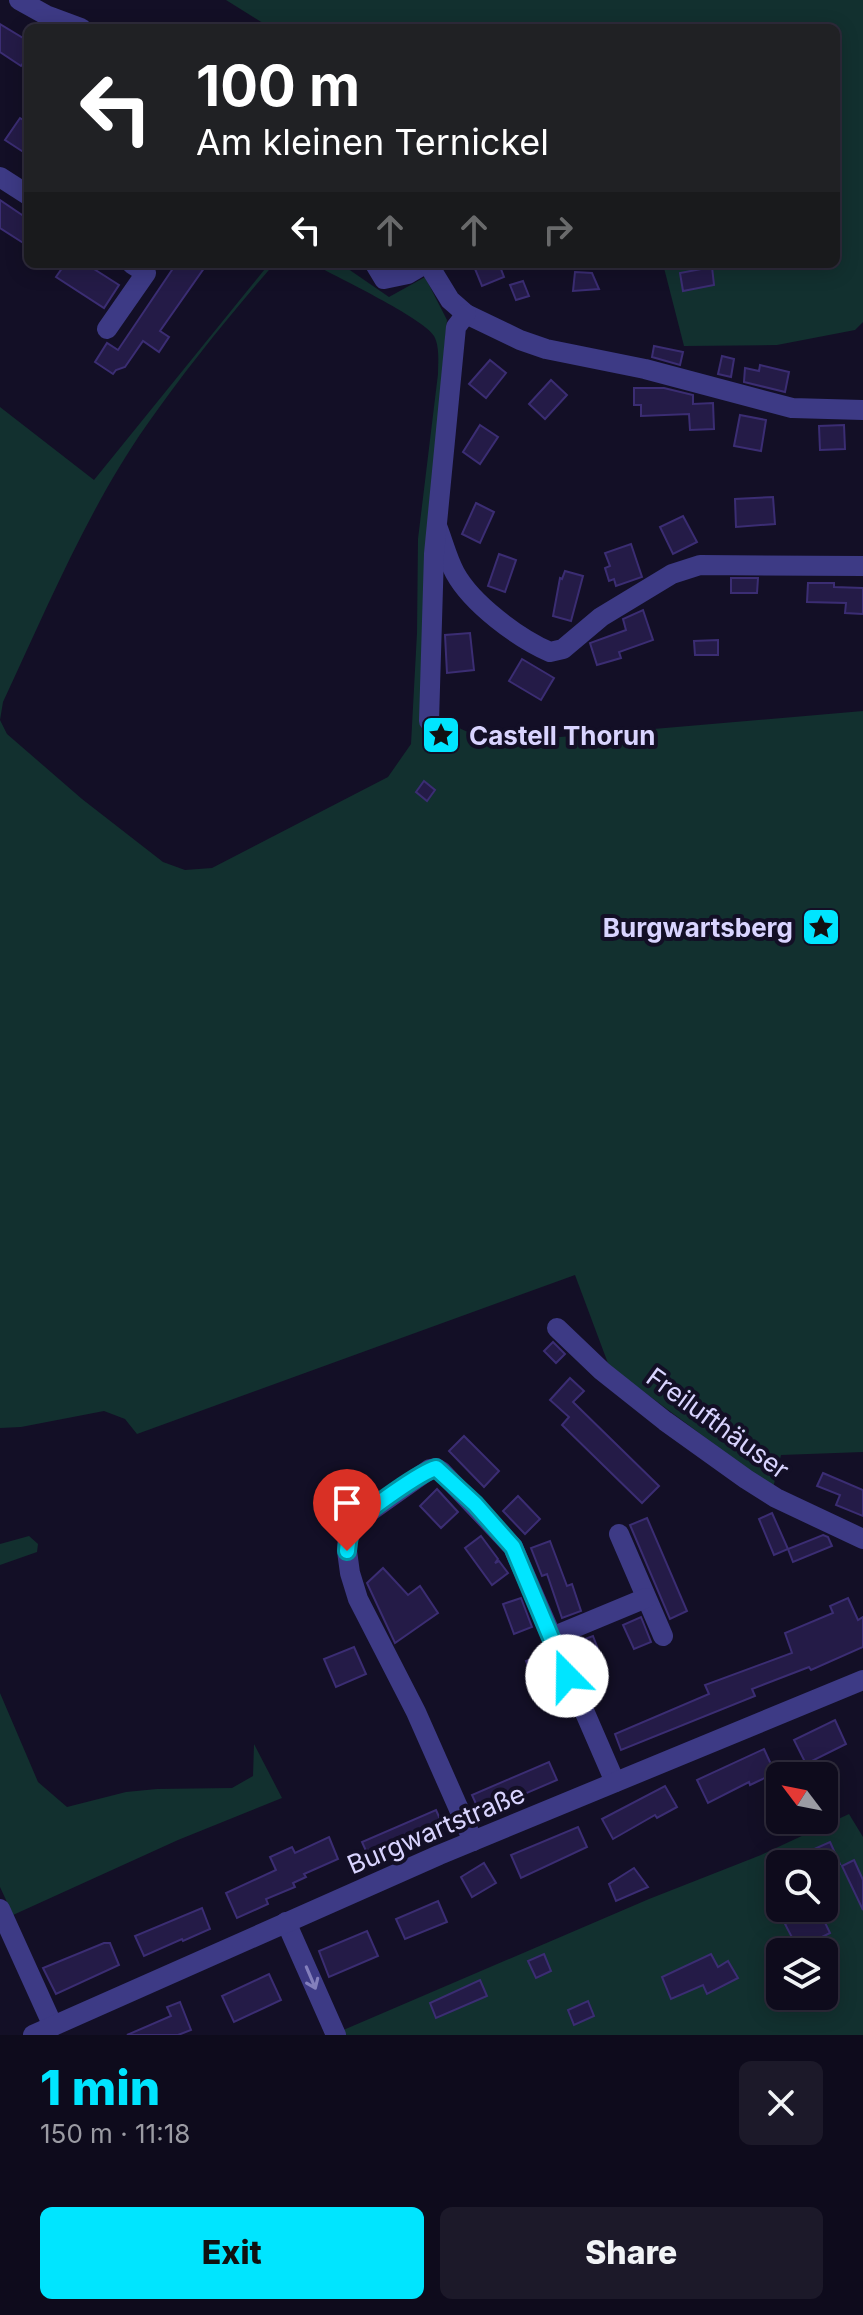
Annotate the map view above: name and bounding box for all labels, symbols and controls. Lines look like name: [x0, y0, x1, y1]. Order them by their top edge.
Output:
text: 100 m: [196, 52, 360, 120]
icon: left: [64, 56, 168, 160]
text: Am kleinen Ternickel: [196, 120, 549, 164]
icon: left: [284, 208, 328, 252]
icon: ahead: [368, 208, 412, 252]
icon: ahead: [452, 208, 496, 252]
icon: right: [536, 208, 580, 252]
place icon: Castell Thorun: [420, 714, 462, 756]
place label: Castell Thorun: [469, 720, 655, 751]
place icon: Burgwartsberg: [800, 906, 842, 948]
place label: Burgwartsberg: [603, 912, 793, 943]
street label: Freilufthäuser: [641, 1361, 795, 1485]
pin: [313, 1469, 381, 1551]
icon: arrive: [325, 1481, 369, 1525]
position arrow: [525, 1634, 609, 1718]
north arrow: [766, 1762, 838, 1834]
map controls: [766, 1762, 838, 2010]
street label: Burgwartstraße: [343, 1778, 529, 1880]
button: search: [766, 1850, 838, 1922]
button: layers: [766, 1938, 838, 2010]
one-way arrow: [305, 1965, 320, 1990]
text: 1 min: [40, 2058, 160, 2117]
button: close: [739, 2061, 823, 2145]
text: 150 m · 11:18: [40, 2118, 190, 2149]
button: Exit: [40, 2207, 424, 2299]
button: Share: [440, 2207, 823, 2299]

